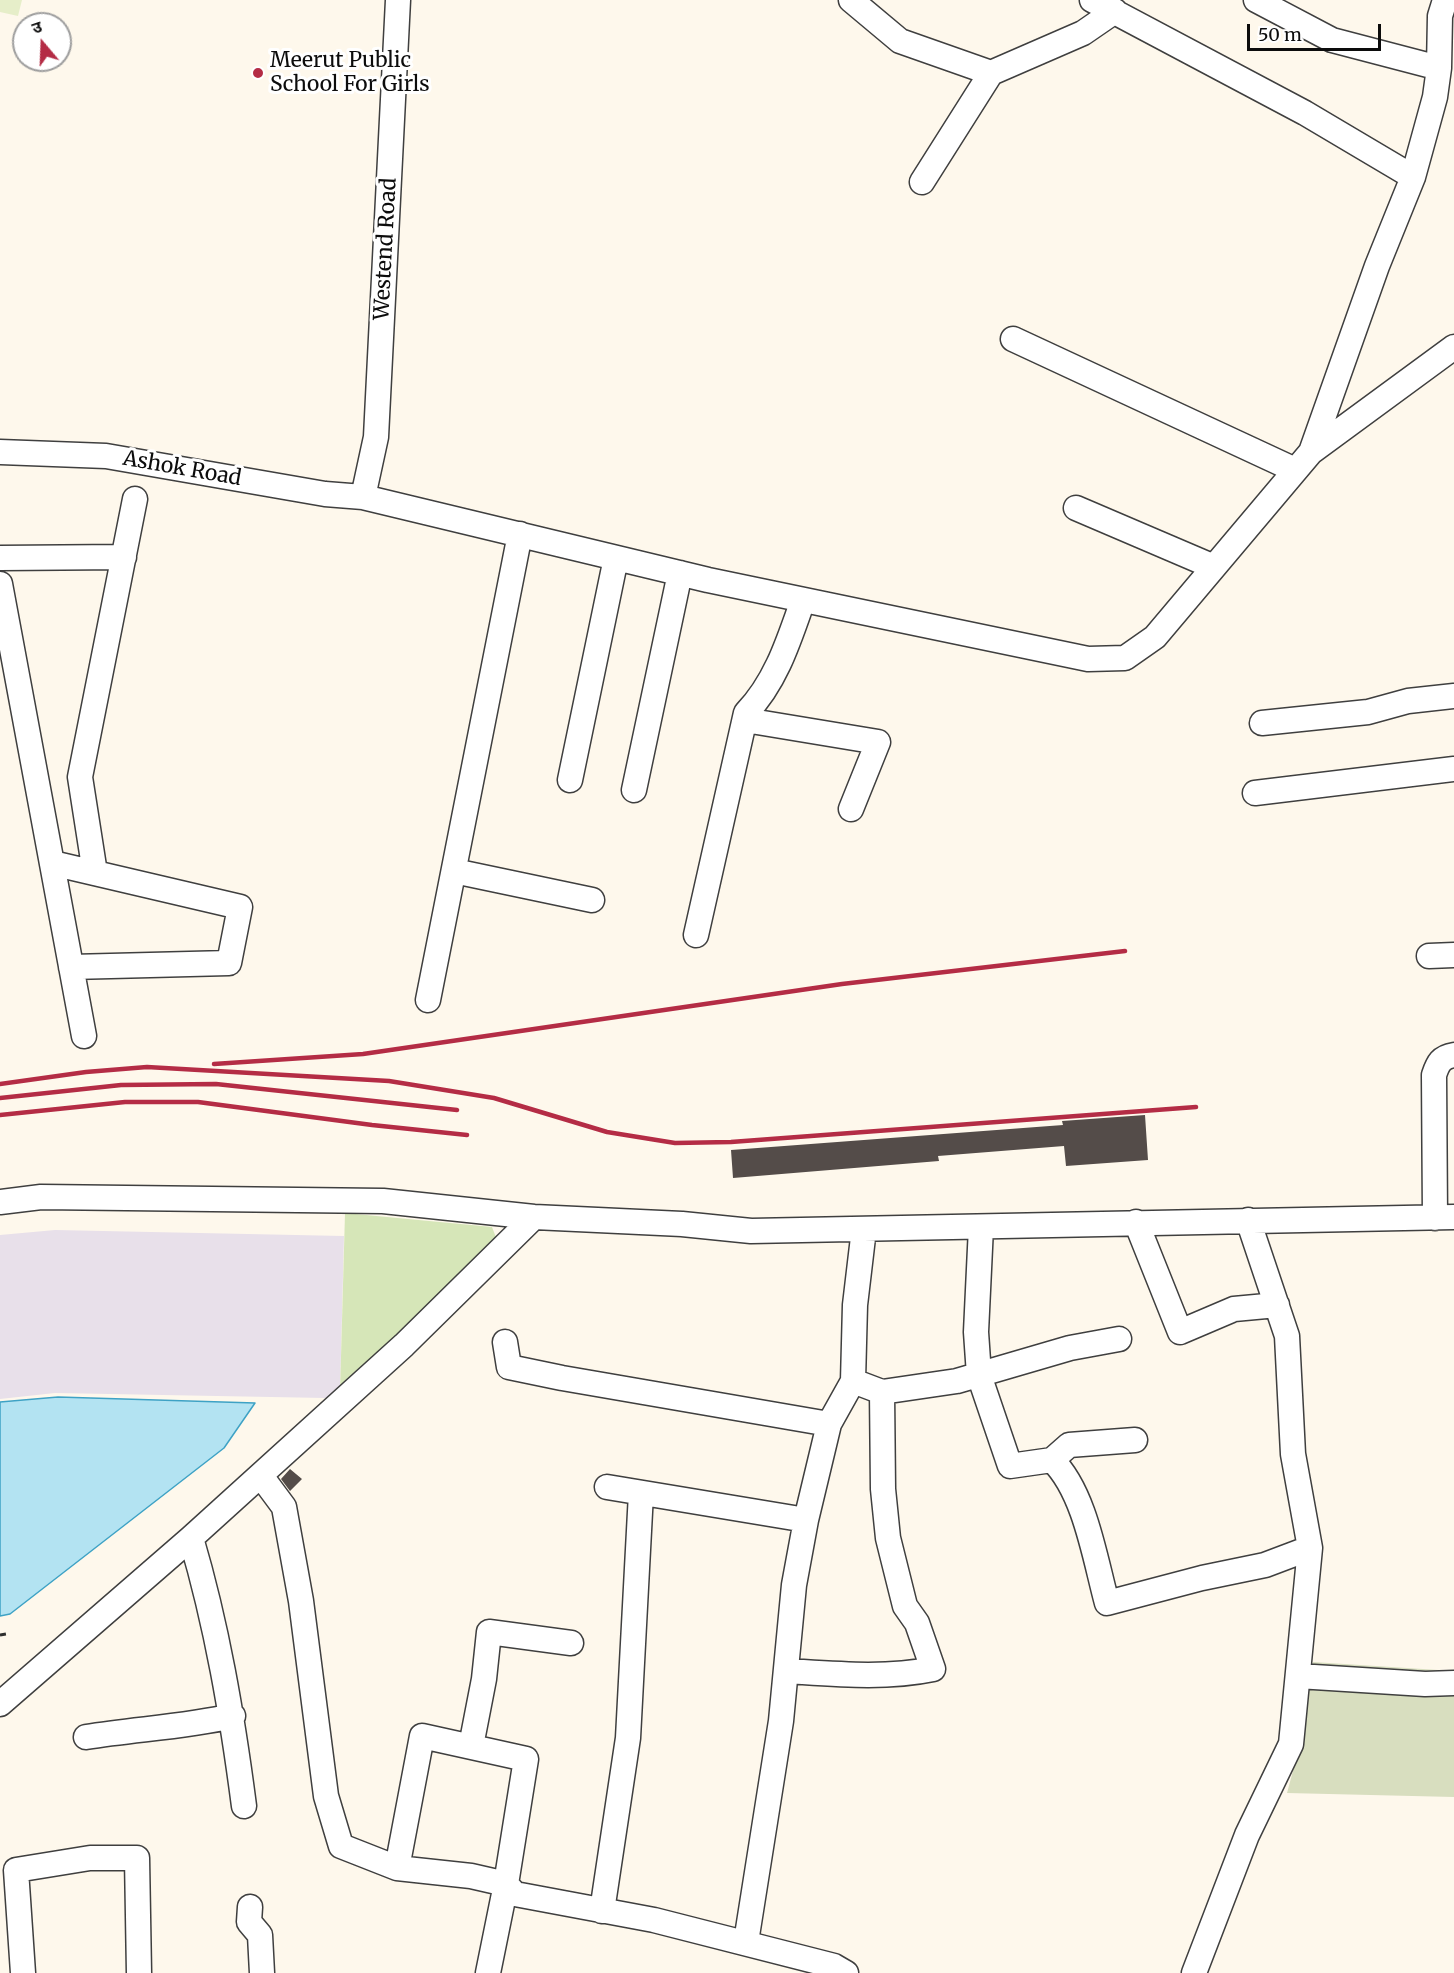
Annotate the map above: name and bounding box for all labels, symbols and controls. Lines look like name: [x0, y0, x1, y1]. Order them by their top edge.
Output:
north arrow: [12, 12, 72, 72]
scale bar: [1250, 12, 1384, 50]
text: उ: [29, 16, 44, 38]
text: 50 m: [1258, 23, 1302, 46]
place label: Meerut Public School For Girls: [270, 48, 430, 98]
marker: Meerut Public School For Girls: [251, 66, 265, 80]
street label: Westend Road: [370, 177, 402, 321]
street label: Ashok Road: [121, 446, 243, 492]

